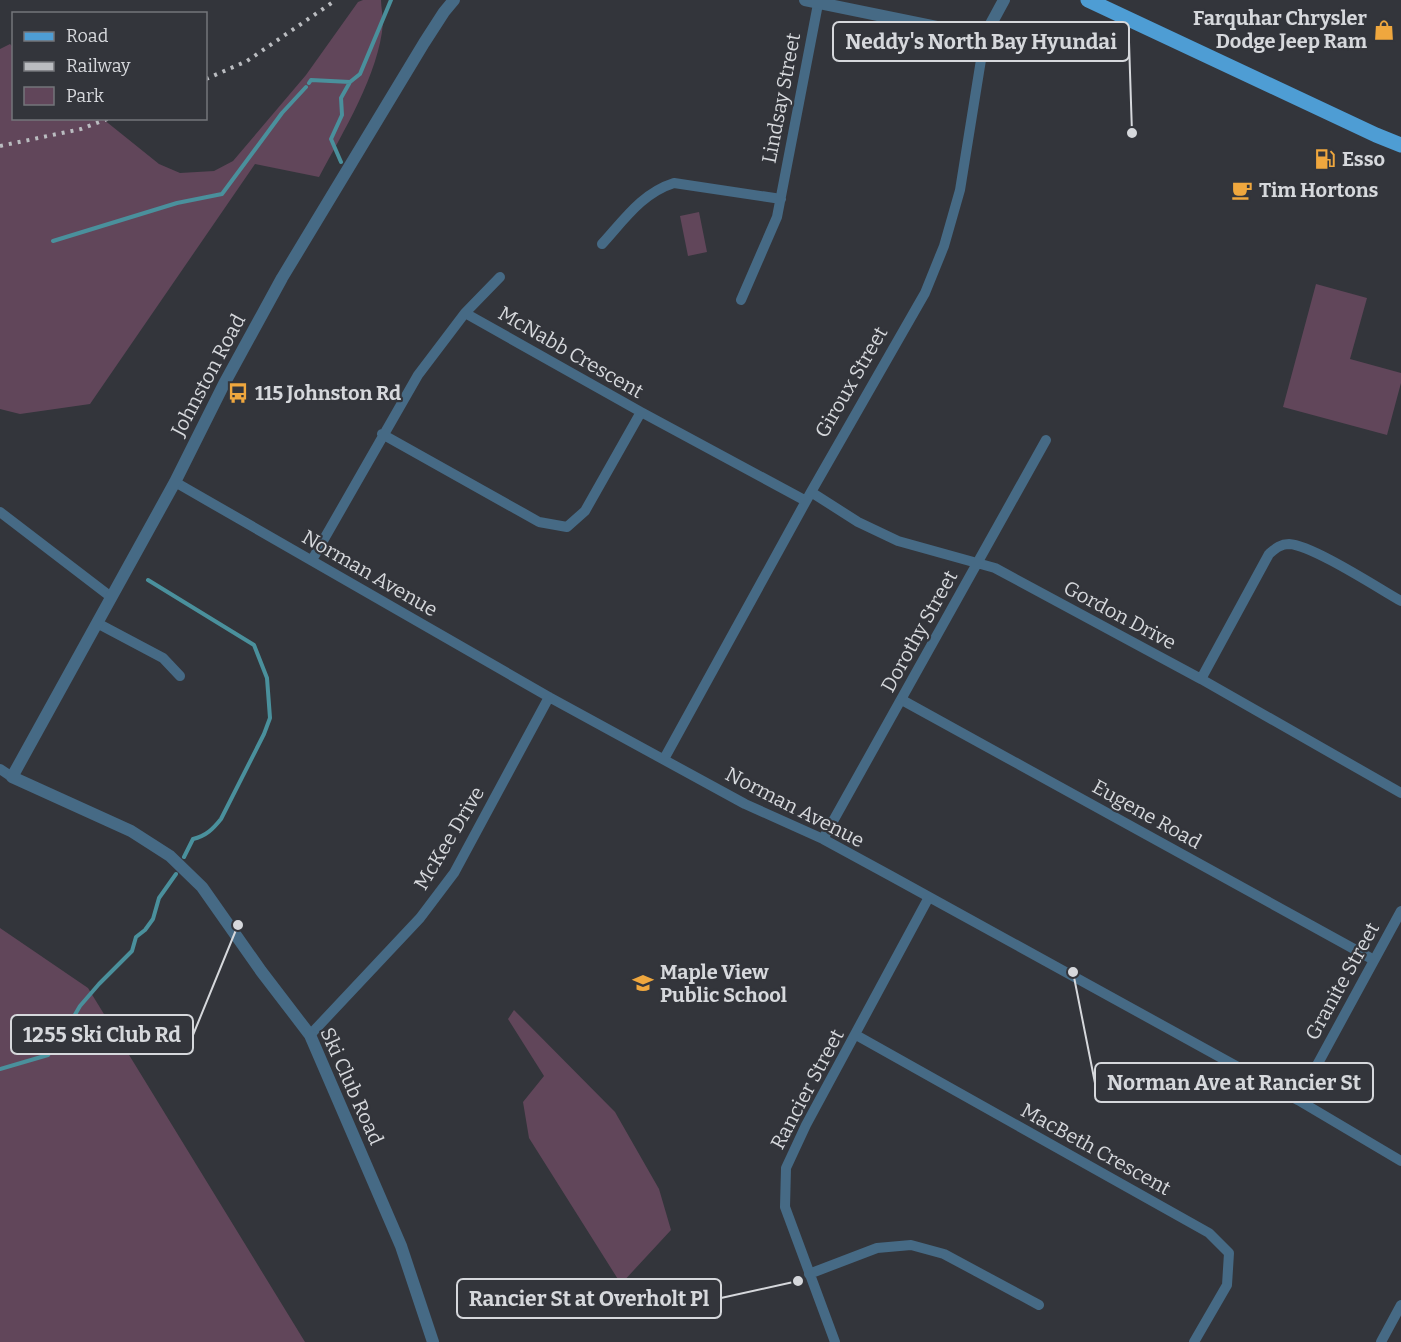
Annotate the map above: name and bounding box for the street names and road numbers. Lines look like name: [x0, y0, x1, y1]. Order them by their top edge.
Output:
street label: Lindsay Street: [757, 31, 805, 165]
street label: McNabb Crescent: [494, 301, 648, 403]
street label: Johnston Road: [165, 310, 250, 441]
street label: Giroux Street: [810, 322, 892, 442]
street label: Norman Avenue: [298, 524, 442, 622]
street label: Dorothy Street: [876, 566, 962, 696]
street label: Gordon Drive: [1060, 575, 1180, 655]
street label: Norman Avenue: [722, 762, 868, 852]
street label: Eugene Road: [1088, 774, 1206, 854]
street label: McKee Drive: [409, 782, 489, 894]
street label: Granite Street: [1300, 918, 1384, 1044]
street label: Ski Club Road: [315, 1024, 389, 1149]
street label: Rancier Street: [765, 1025, 849, 1153]
street label: MacBeth Crescent: [1017, 1098, 1175, 1200]

